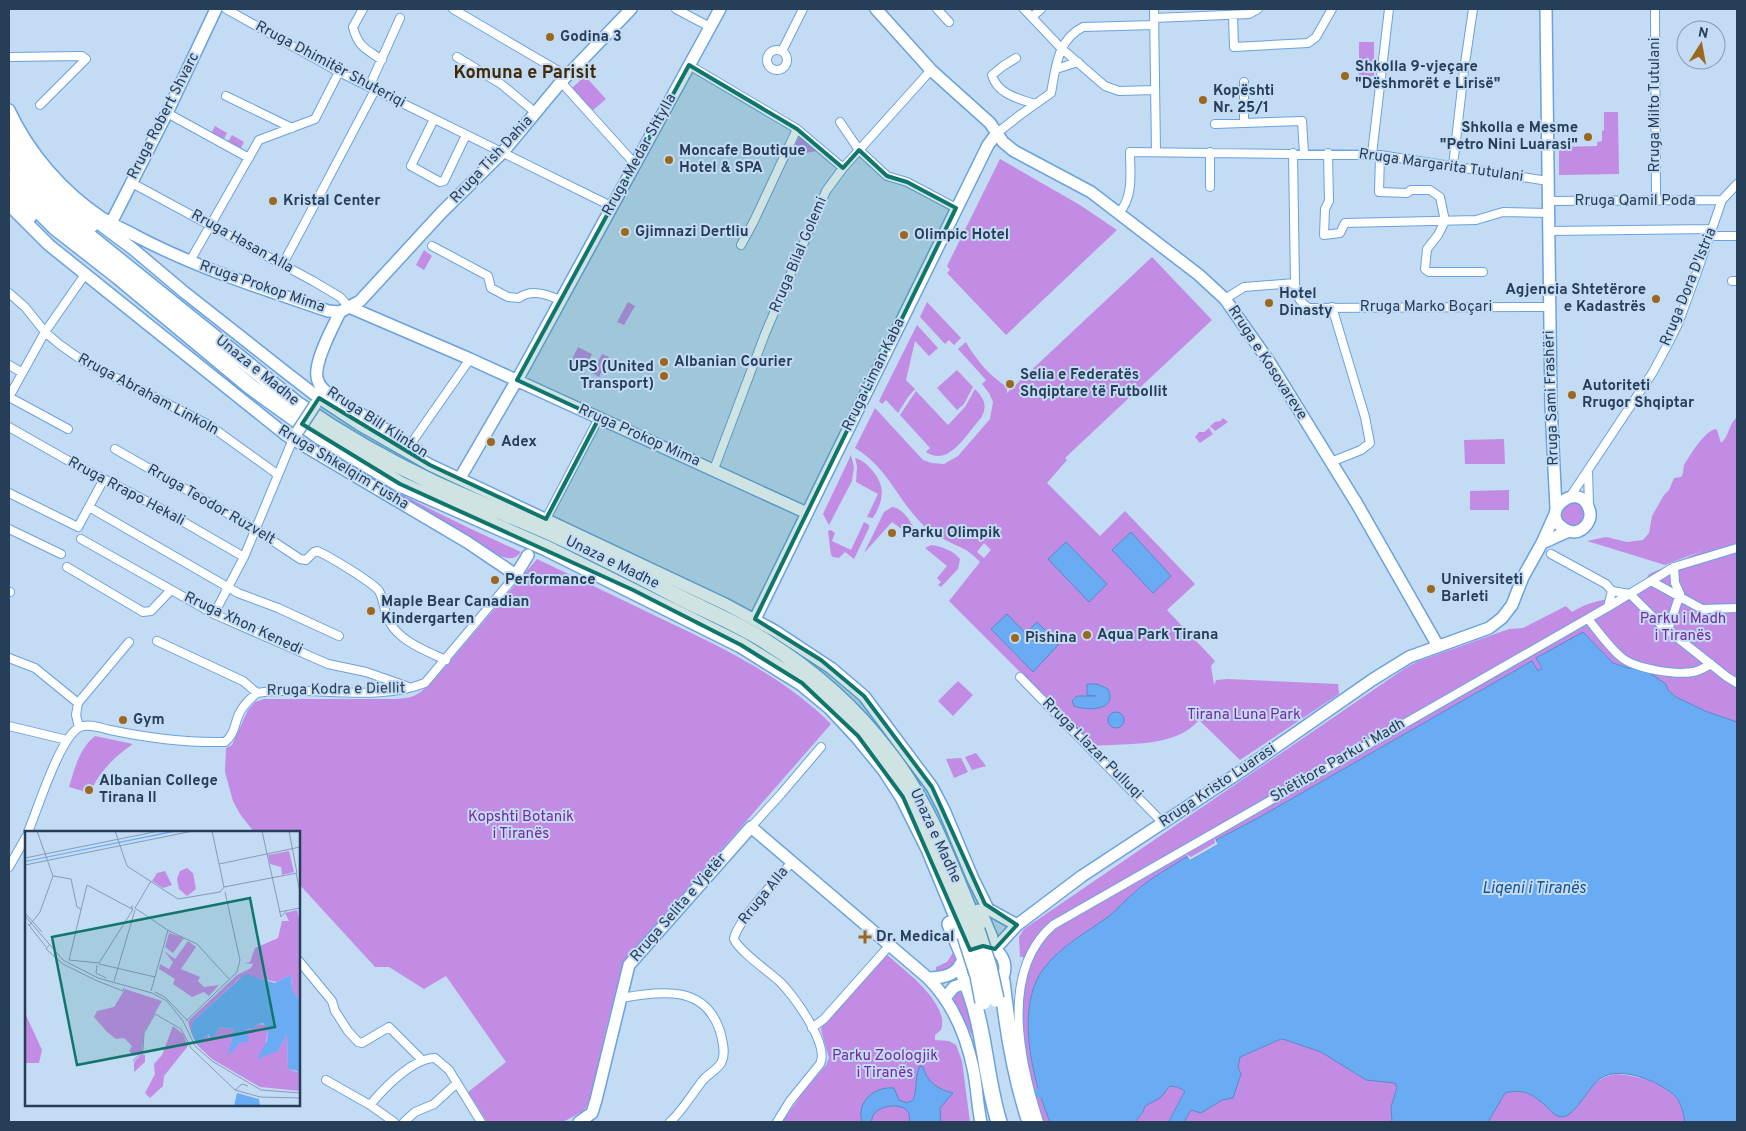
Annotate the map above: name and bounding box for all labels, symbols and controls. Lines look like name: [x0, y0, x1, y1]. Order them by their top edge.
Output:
street label: Rruga Dhimitër Shuteriqi: [252, 17, 408, 113]
north arrow: [1676, 20, 1726, 70]
text: N: [1697, 24, 1710, 43]
place label: Godina 3: [560, 28, 622, 47]
marker: Godina 3: [544, 31, 556, 43]
street label: Rruga Milto Tutulani: [1646, 37, 1665, 173]
street label: Rruga Robert Shvarc: [124, 49, 204, 183]
place label: Shkolla 9-vjeçare "Dëshmorët e Lirisë": [1355, 58, 1500, 94]
district label: Komuna e Parisit: [454, 62, 596, 85]
marker: Shkolla 9-vjeçare "Dëshmorët e Lirisë": [1339, 70, 1351, 82]
place label: Kopështi Nr. 25/1: [1213, 82, 1274, 118]
street label: Rruga Medar Shtylla: [599, 91, 681, 219]
marker: Kopështi Nr. 25/1: [1197, 94, 1209, 106]
street label: Rruga Tish Dahia: [447, 112, 537, 208]
place label: Shkolla e Mesme "Petro Nini Luarasi": [1440, 119, 1578, 155]
marker: Shkolla e Mesme "Petro Nini Luarasi": [1582, 131, 1594, 143]
place label: Moncafe Boutique Hotel & SPA: [679, 142, 806, 178]
street label: Rruga Margarita Tutulani: [1357, 145, 1525, 187]
marker: Moncafe Boutique Hotel & SPA: [663, 154, 675, 166]
place label: Kristal Center: [283, 192, 381, 211]
street label: Rruga Qamil Poda: [1574, 192, 1696, 211]
street label: Rruga Bilal Golemi: [766, 194, 832, 316]
marker: Kristal Center: [267, 195, 279, 207]
street label: Rruga Hasan Alla: [187, 206, 297, 278]
place label: Gjimnazi Dertliu: [635, 223, 749, 242]
street label: Rruga Dora D'Istria: [1657, 225, 1721, 349]
marker: Gjimnazi Dertliu: [619, 226, 631, 238]
place label: Olimpic Hotel: [914, 226, 1009, 245]
marker: Olimpic Hotel: [898, 229, 910, 241]
street label: Rruga Prokop Mima: [197, 257, 327, 317]
place label: Agjencia Shtetërore e Kadastrës: [1505, 281, 1646, 317]
place label: Hotel Dinasty: [1279, 285, 1333, 321]
marker: Agjencia Shtetërore e Kadastrës: [1650, 293, 1662, 305]
marker: Hotel Dinasty: [1263, 297, 1275, 309]
street label: Rruga Marko Boçari: [1360, 298, 1492, 317]
street label: Rruga e Kosovareve: [1223, 302, 1311, 424]
street label: Rruga Liman Kaba: [838, 316, 910, 434]
street label: Rruga Sami Frashëri: [1540, 330, 1564, 466]
street label: Unaza e Madhe: [211, 331, 303, 411]
street label: Rruga Abraham Linkoln: [74, 350, 222, 440]
place label: Albanian Courier: [674, 353, 793, 372]
marker: Albanian Courier: [658, 356, 670, 368]
place label: UPS (United Transport): [569, 358, 654, 394]
place label: Selia e Federatës Shqiptare të Futbollit: [1020, 366, 1168, 402]
marker: UPS (United Transport): [658, 370, 670, 382]
place label: Autoriteti Rrugor Shqiptar: [1582, 377, 1695, 413]
marker: Selia e Federatës Shqiptare të Futbollit: [1004, 378, 1016, 390]
street label: Rruga Bill Klinton: [323, 383, 431, 463]
marker: Autoriteti Rrugor Shqiptar: [1566, 389, 1578, 401]
street label: Rruga Prokop Mima: [575, 401, 703, 471]
street label: Rruga Shkelqim Fusha: [274, 421, 412, 515]
place label: Adex: [501, 433, 537, 452]
marker: Adex: [485, 436, 497, 448]
street label: Rruga Rrapo Hekali: [64, 453, 188, 531]
street label: Rruga Teodor Ruzvelt: [144, 461, 278, 549]
place label: Parku Olimpik: [902, 524, 1001, 543]
marker: Parku Olimpik: [886, 527, 898, 539]
street label: Unaza e Madhe: [562, 532, 662, 594]
place label: Performance: [505, 571, 596, 590]
place label: Universiteti Barleti: [1441, 571, 1523, 607]
marker: Performance: [489, 574, 501, 586]
marker: Universiteti Barleti: [1425, 583, 1437, 595]
street label: Rruga Xhon Kenedi: [181, 588, 305, 660]
place label: Maple Bear Canadian Kindergarten: [381, 593, 529, 629]
marker: Maple Bear Canadian Kindergarten: [365, 605, 377, 617]
park label: Parku i Madh i Tiranës: [1640, 610, 1726, 646]
place label: Aqua Park Tirana: [1097, 626, 1218, 645]
place label: Pishina: [1025, 629, 1077, 648]
marker: Aqua Park Tirana: [1081, 629, 1093, 641]
marker: Pishina: [1009, 632, 1021, 644]
street label: Rruga Kodra e Diellit: [267, 679, 405, 701]
street label: Rruga Llazar Pulluqi: [1037, 694, 1147, 804]
park label: Tirana Luna Park: [1187, 706, 1301, 725]
place label: Gym: [133, 711, 165, 730]
marker: Gym: [117, 714, 129, 726]
street label: Shëtitore Parku i Madh: [1267, 715, 1409, 807]
street label: Rruga Kristo Luarasi: [1156, 740, 1280, 832]
place label: Albanian College Tirana II: [99, 772, 218, 808]
marker: Albanian College Tirana II: [83, 784, 95, 796]
street label: Unaza e Madhe: [905, 786, 965, 886]
park label: Kopshti Botanik i Tiranës: [468, 808, 574, 844]
inset map: [25, 831, 300, 1106]
street label: Rruga Selita e Vjetër: [627, 850, 731, 966]
street label: Rruga Alla: [735, 863, 793, 929]
water label: Liqeni i Tiranës: [1482, 879, 1587, 899]
place label: Dr. Medical: [876, 928, 954, 947]
marker: Dr. Medical: [858, 930, 872, 944]
park label: Parku Zoologjik i Tiranës: [832, 1047, 938, 1083]

